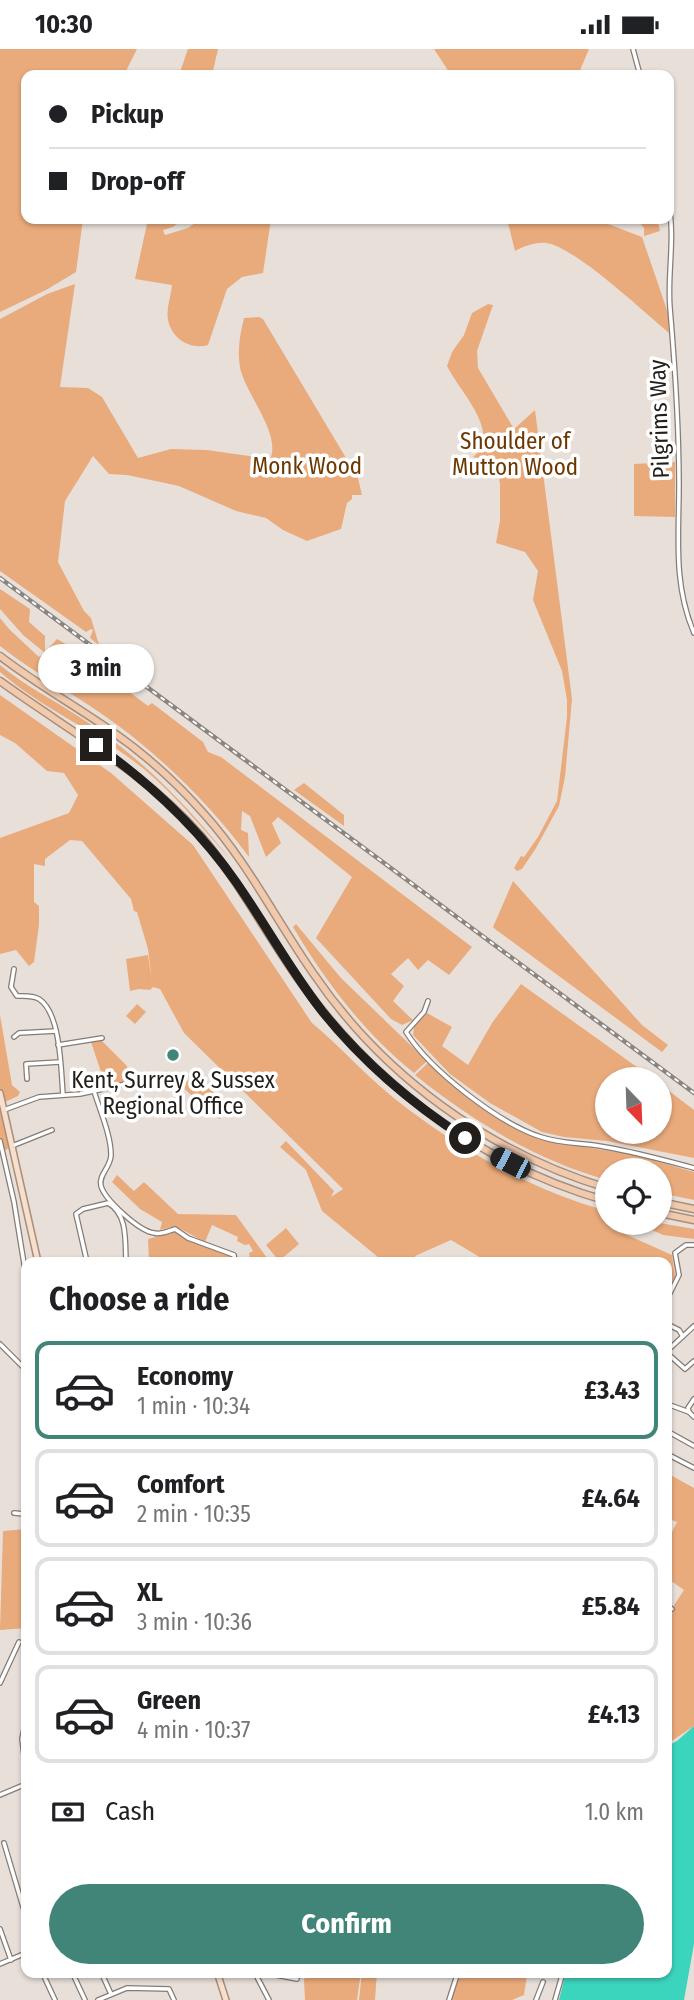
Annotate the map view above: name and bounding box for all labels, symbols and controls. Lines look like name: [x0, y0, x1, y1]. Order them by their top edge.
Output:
text: 10:30: [35, 9, 93, 40]
text: Pickup: [91, 99, 164, 130]
text: Drop-off: [91, 166, 184, 197]
street label: Pilgrims Way: [643, 358, 675, 479]
park label: Shoulder of Mutton Wood: [452, 427, 578, 481]
park label: Monk Wood: [252, 452, 362, 480]
callout: 3 min: [38, 643, 154, 693]
text: 3 min: [70, 654, 122, 682]
route end: [80, 729, 112, 761]
marker: Kent, Surrey & Sussex Regional Office: [165, 1047, 181, 1063]
place label: Kent, Surrey & Sussex Regional Office: [71, 1066, 275, 1120]
north arrow: [595, 1067, 672, 1145]
map controls: [595, 1067, 672, 1235]
route start: [449, 1122, 481, 1154]
car: [487, 1144, 534, 1182]
button: locate: [595, 1158, 672, 1235]
text: Choose a ride: [49, 1280, 230, 1318]
icon: car: [53, 1359, 116, 1422]
text: Economy: [137, 1361, 233, 1392]
text: £3.43: [584, 1375, 640, 1406]
text: 1 min · 10:34: [137, 1392, 250, 1420]
icon: car: [53, 1467, 116, 1530]
text: Comfort: [137, 1469, 225, 1500]
text: £4.64: [582, 1483, 640, 1514]
text: 2 min · 10:35: [137, 1500, 251, 1528]
icon: car: [53, 1575, 116, 1638]
text: XL: [137, 1577, 163, 1608]
text: £5.84: [582, 1591, 640, 1622]
text: 3 min · 10:36: [137, 1608, 252, 1636]
icon: car: [53, 1683, 116, 1746]
text: Green: [137, 1685, 201, 1716]
text: £4.13: [588, 1699, 640, 1730]
text: 4 min · 10:37: [137, 1716, 250, 1744]
icon: cash: [49, 1793, 87, 1831]
text: Cash: [105, 1796, 155, 1827]
text: 1.0 km: [585, 1798, 644, 1826]
button: Confirm: [49, 1884, 644, 1964]

